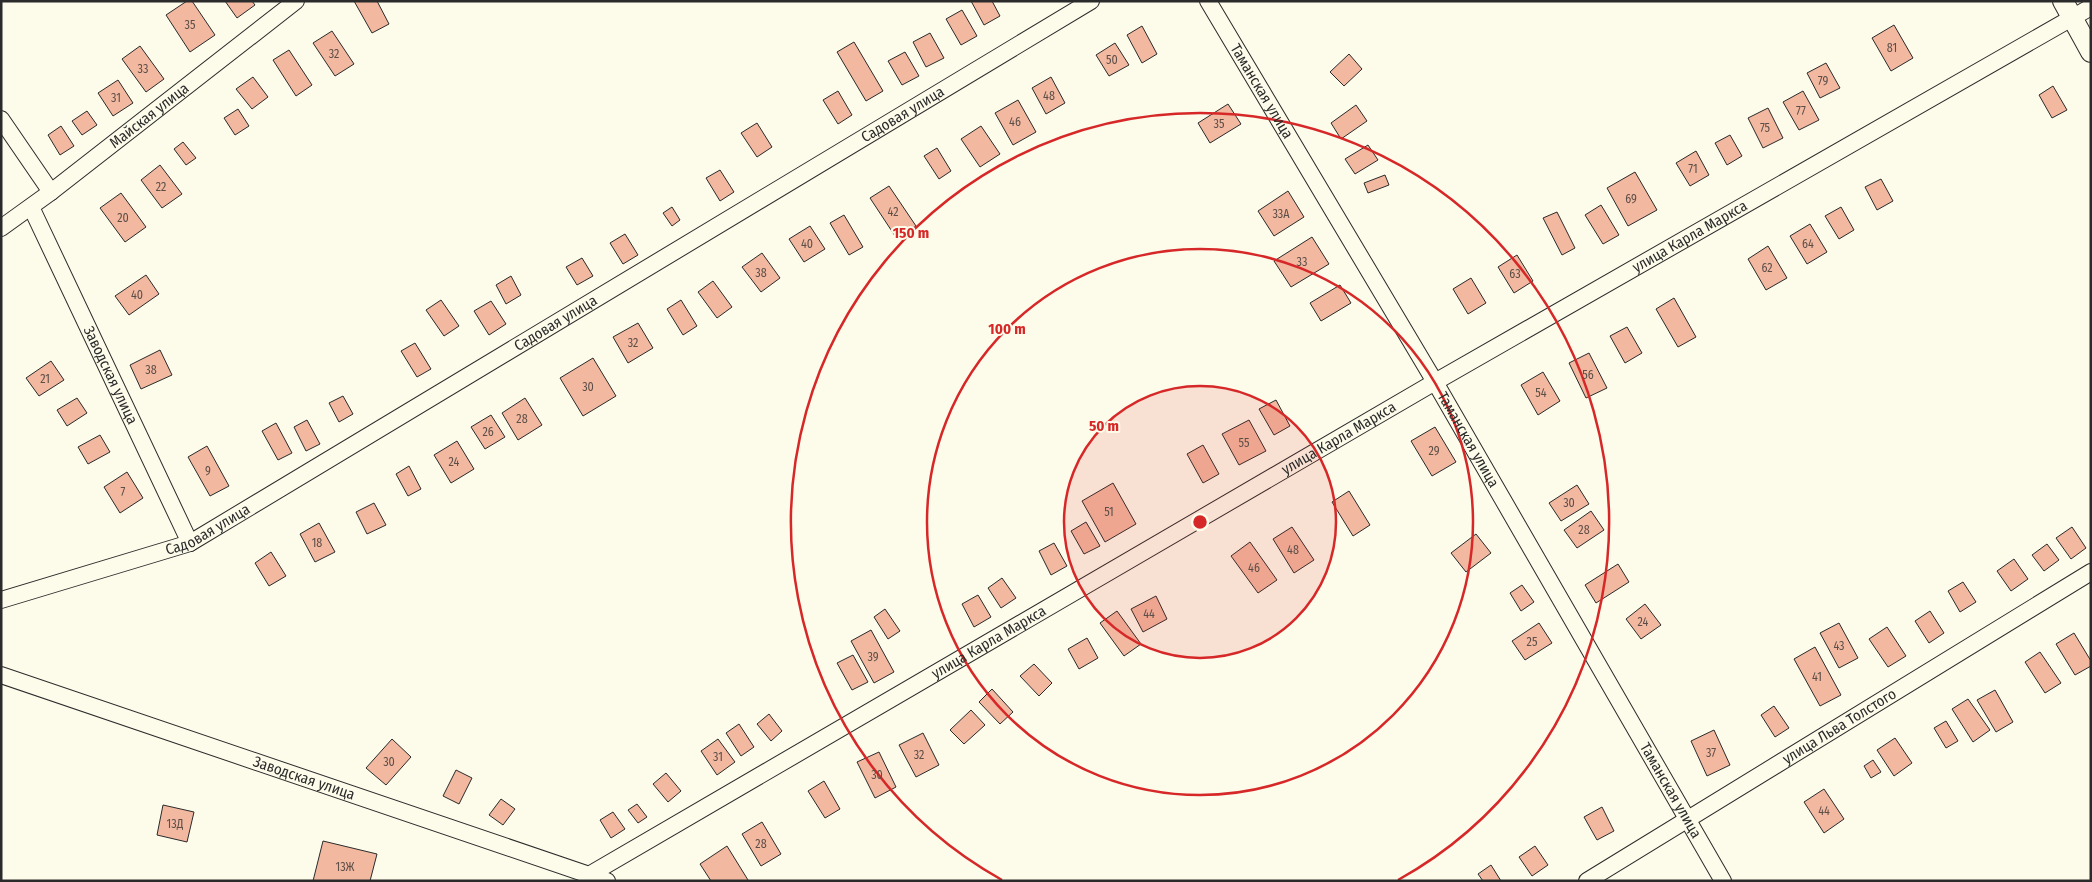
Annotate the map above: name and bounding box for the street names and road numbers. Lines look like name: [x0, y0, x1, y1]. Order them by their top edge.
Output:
street label: Таманская улица: [1227, 41, 1297, 142]
street label: Майская улица: [106, 79, 192, 152]
street label: Садовая улица: [858, 82, 947, 146]
street label: улица Карла Маркса: [1629, 196, 1750, 276]
street label: Садовая улица: [511, 291, 600, 355]
street label: Заводская улица: [80, 323, 141, 427]
street label: Таманская улица: [1434, 389, 1503, 491]
street label: улица Карла Маркса: [1278, 398, 1399, 478]
street label: Садовая улица: [163, 500, 253, 559]
street label: улица Карла Маркса: [928, 602, 1049, 682]
street label: улица Льва Толстого: [1779, 685, 1900, 768]
street label: Таманская улица: [1636, 739, 1705, 841]
street label: Заводская улица: [251, 752, 357, 804]

